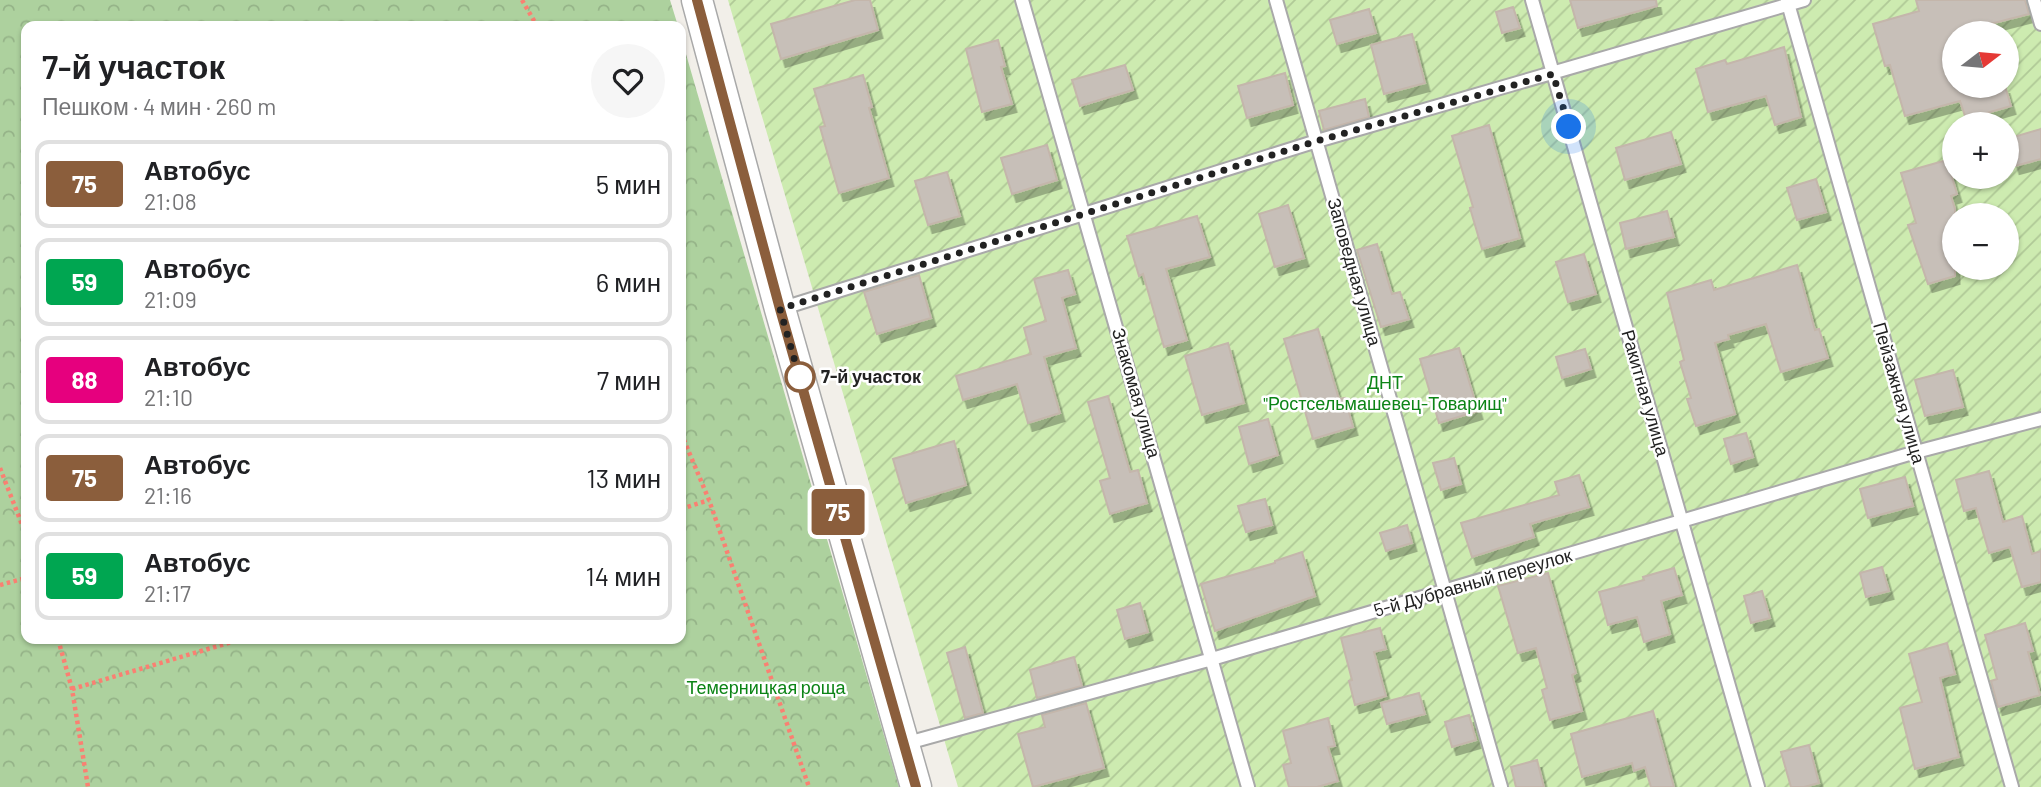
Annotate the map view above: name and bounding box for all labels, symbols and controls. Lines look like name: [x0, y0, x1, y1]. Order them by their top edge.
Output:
north arrow: [1942, 21, 2020, 98]
map controls: [1942, 21, 2019, 280]
button: heart: [591, 44, 665, 118]
text: 7-й участок: [42, 46, 225, 86]
text: Пешком · 4 мин · 260 m: [42, 92, 276, 120]
your location: [1551, 109, 1586, 144]
button: +: [1942, 112, 2019, 189]
text: Автобус: [144, 154, 251, 185]
text: 5 мин: [596, 168, 661, 199]
text: 75: [72, 169, 97, 198]
text: 21:08: [144, 187, 197, 215]
street label: Заповедная улица: [1323, 195, 1387, 349]
button: −: [1942, 203, 2019, 280]
text: Автобус: [144, 252, 251, 283]
text: 6 мин: [596, 266, 661, 297]
text: 59: [72, 267, 97, 296]
text: 21:09: [144, 285, 197, 313]
street label: Пейзажная улица: [1869, 319, 1931, 467]
street label: Знакомая улица: [1108, 325, 1166, 461]
street label: Ракитная улица: [1617, 327, 1675, 459]
text: Автобус: [144, 350, 251, 381]
marker: 7-й участок: [785, 362, 815, 392]
text: 7 мин: [597, 364, 661, 395]
text: 88: [72, 365, 97, 394]
place label: 7-й участок: [821, 365, 922, 387]
park label: ДНТ "Ростсельмашевец-Товарищ": [1263, 371, 1507, 414]
text: 21:10: [144, 383, 193, 411]
text: Автобус: [144, 448, 251, 479]
text: 13 мин: [587, 462, 661, 493]
text: 75: [72, 463, 97, 492]
text: 21:16: [144, 481, 192, 509]
line badge: 75: [806, 489, 870, 535]
text: 75: [826, 497, 850, 526]
street label: 5-й Дубравный переулок: [1371, 543, 1574, 621]
text: Автобус: [144, 546, 251, 577]
text: 14 мин: [586, 560, 661, 591]
text: 59: [72, 561, 97, 590]
text: 21:17: [144, 579, 191, 607]
park label: Темерницкая роща: [686, 676, 847, 698]

